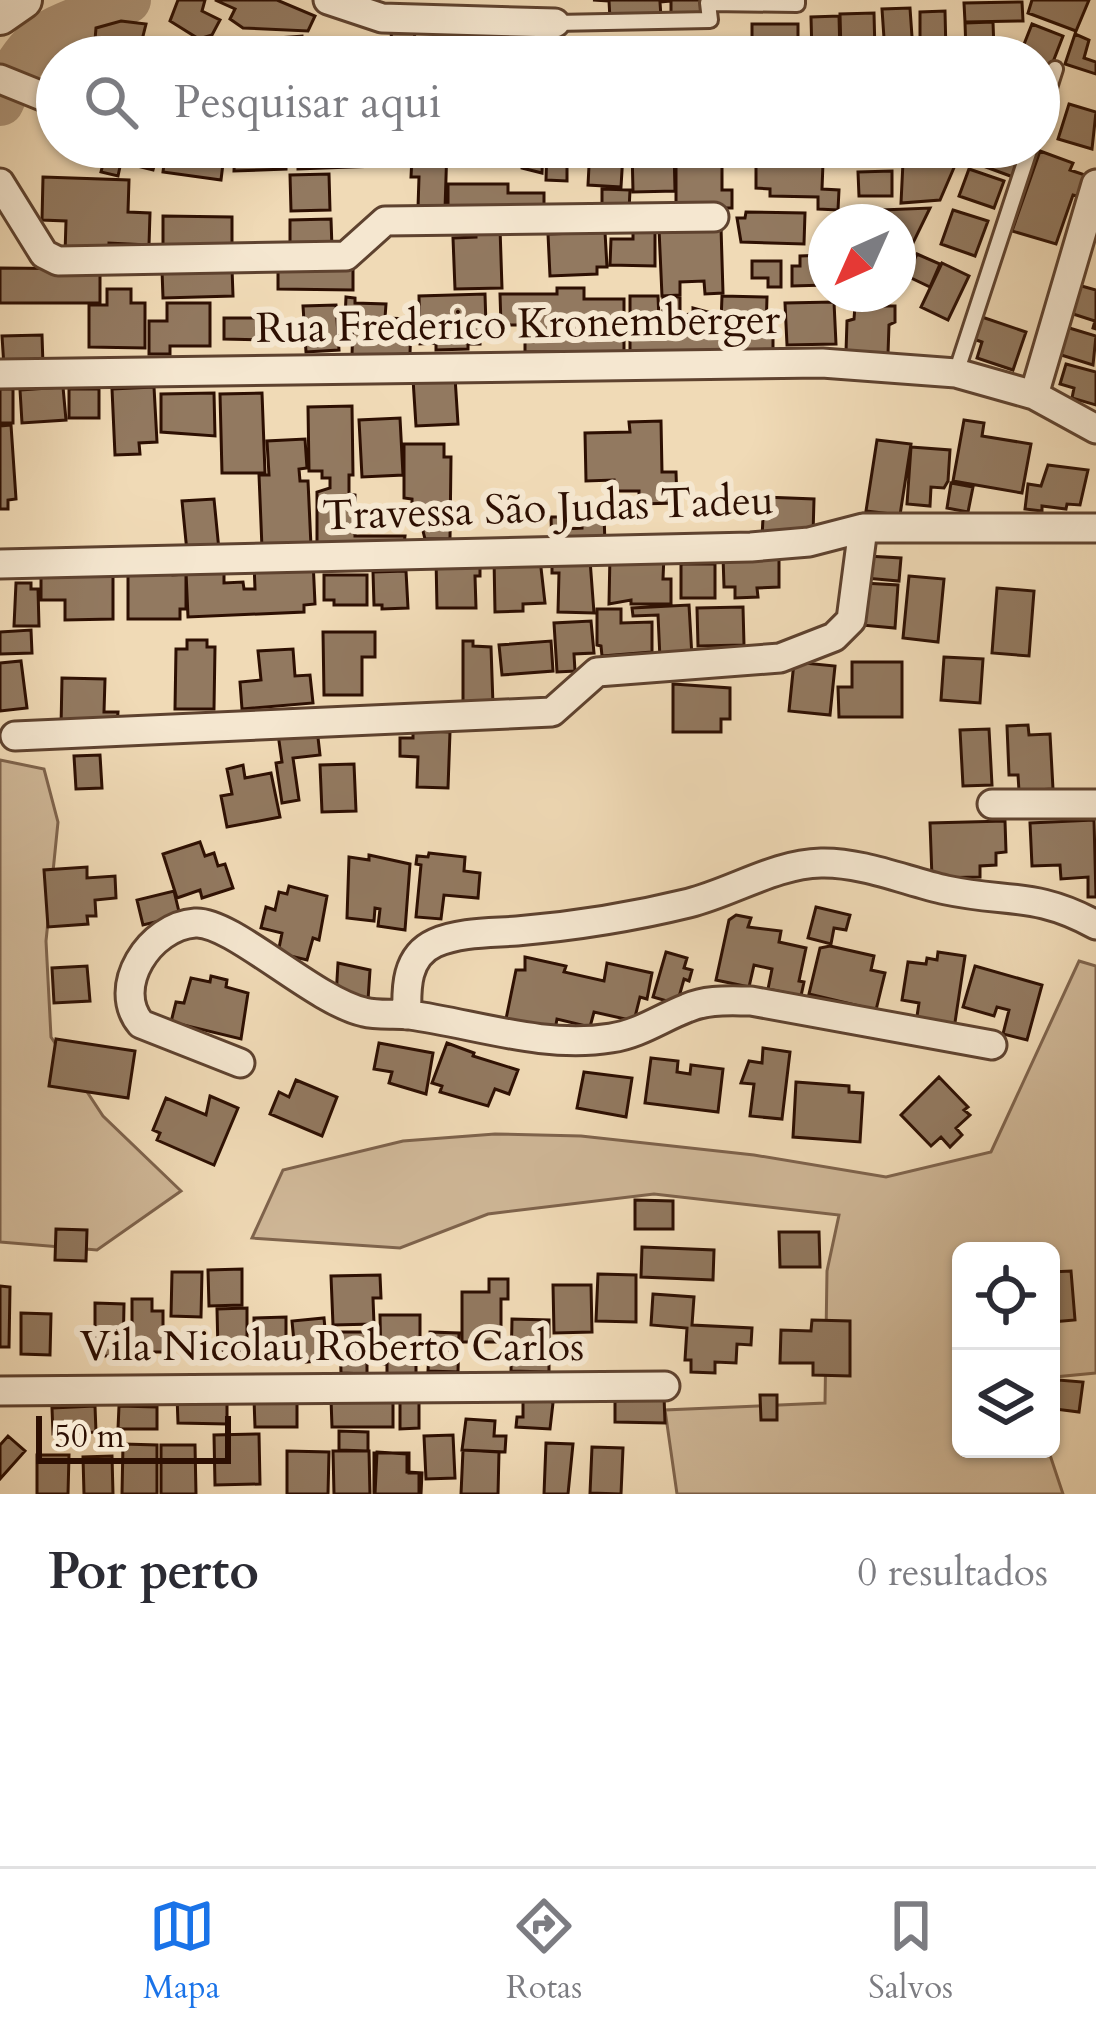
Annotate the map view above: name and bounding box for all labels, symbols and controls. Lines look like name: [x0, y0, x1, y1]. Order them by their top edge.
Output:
search box: [36, 36, 1060, 168]
icon: search: [78, 69, 144, 135]
text: Pesquisar aqui: [174, 72, 441, 133]
north arrow: [808, 204, 916, 312]
street label: Rua Frederico Kronemberger: [255, 291, 781, 357]
street label: Travessa São Judas Tadeu: [321, 472, 775, 544]
map controls: [952, 1242, 1060, 1458]
button: locate: [952, 1242, 1060, 1350]
street label: Vila Nicolau Roberto Carlos: [80, 1318, 584, 1375]
button: layers: [952, 1350, 1060, 1458]
scale bar: [36, 1410, 231, 1463]
text: 50 m: [54, 1414, 125, 1459]
text: Por perto: [48, 1537, 259, 1607]
text: 0 resultados: [857, 1546, 1048, 1599]
tab: Mapa: [143, 1893, 220, 2010]
tab: Rotas: [506, 1893, 582, 2010]
tab: Salvos: [868, 1893, 953, 2010]

